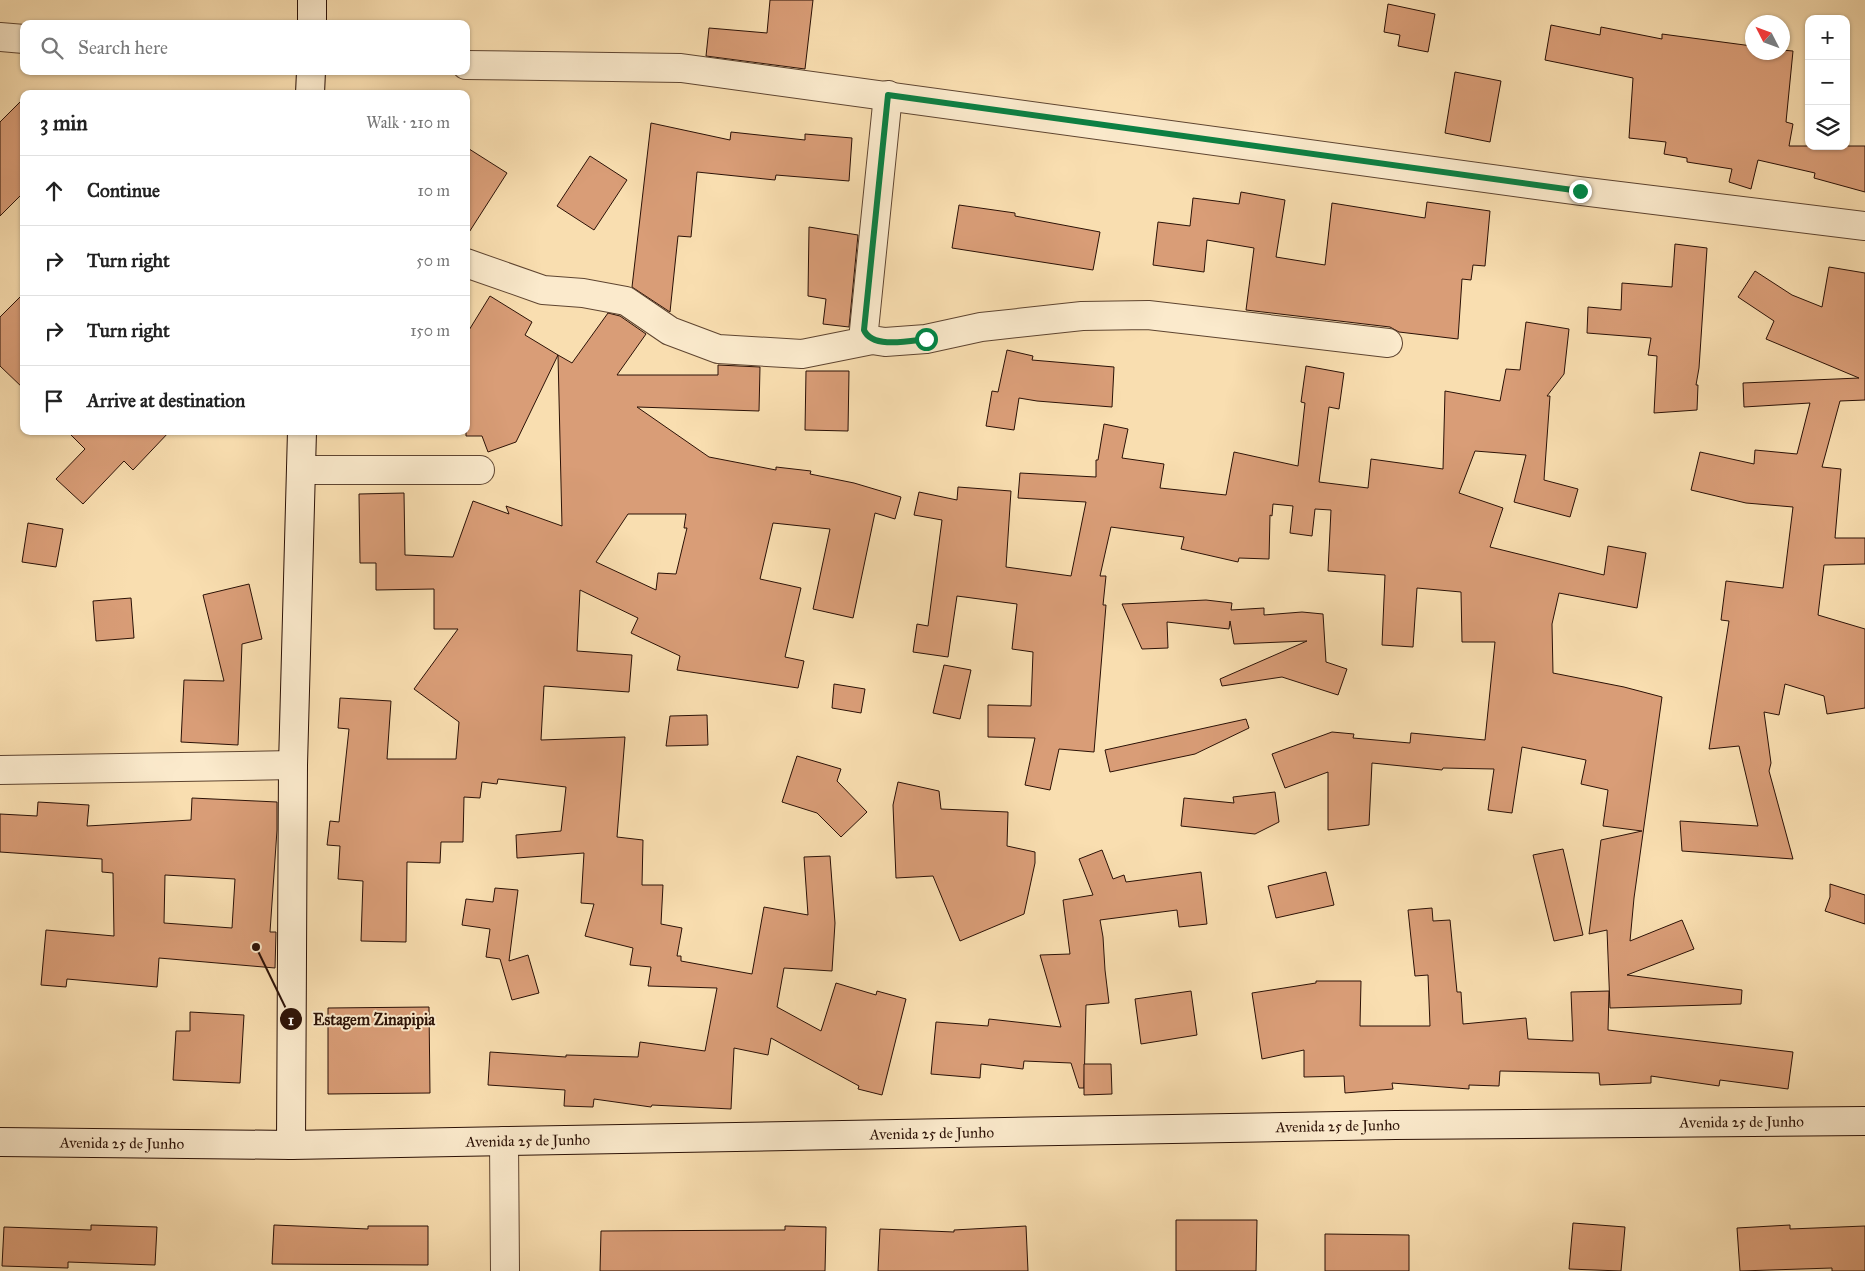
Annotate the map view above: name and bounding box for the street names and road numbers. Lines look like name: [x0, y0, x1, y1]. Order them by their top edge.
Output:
street label: Avenida 25 de Junho: [1678, 1113, 1804, 1132]
street label: Avenida 25 de Junho: [1274, 1116, 1400, 1136]
street label: Avenida 25 de Junho: [869, 1123, 995, 1144]
street label: Avenida 25 de Junho: [465, 1131, 591, 1151]
street label: Avenida 25 de Junho: [59, 1134, 185, 1154]

